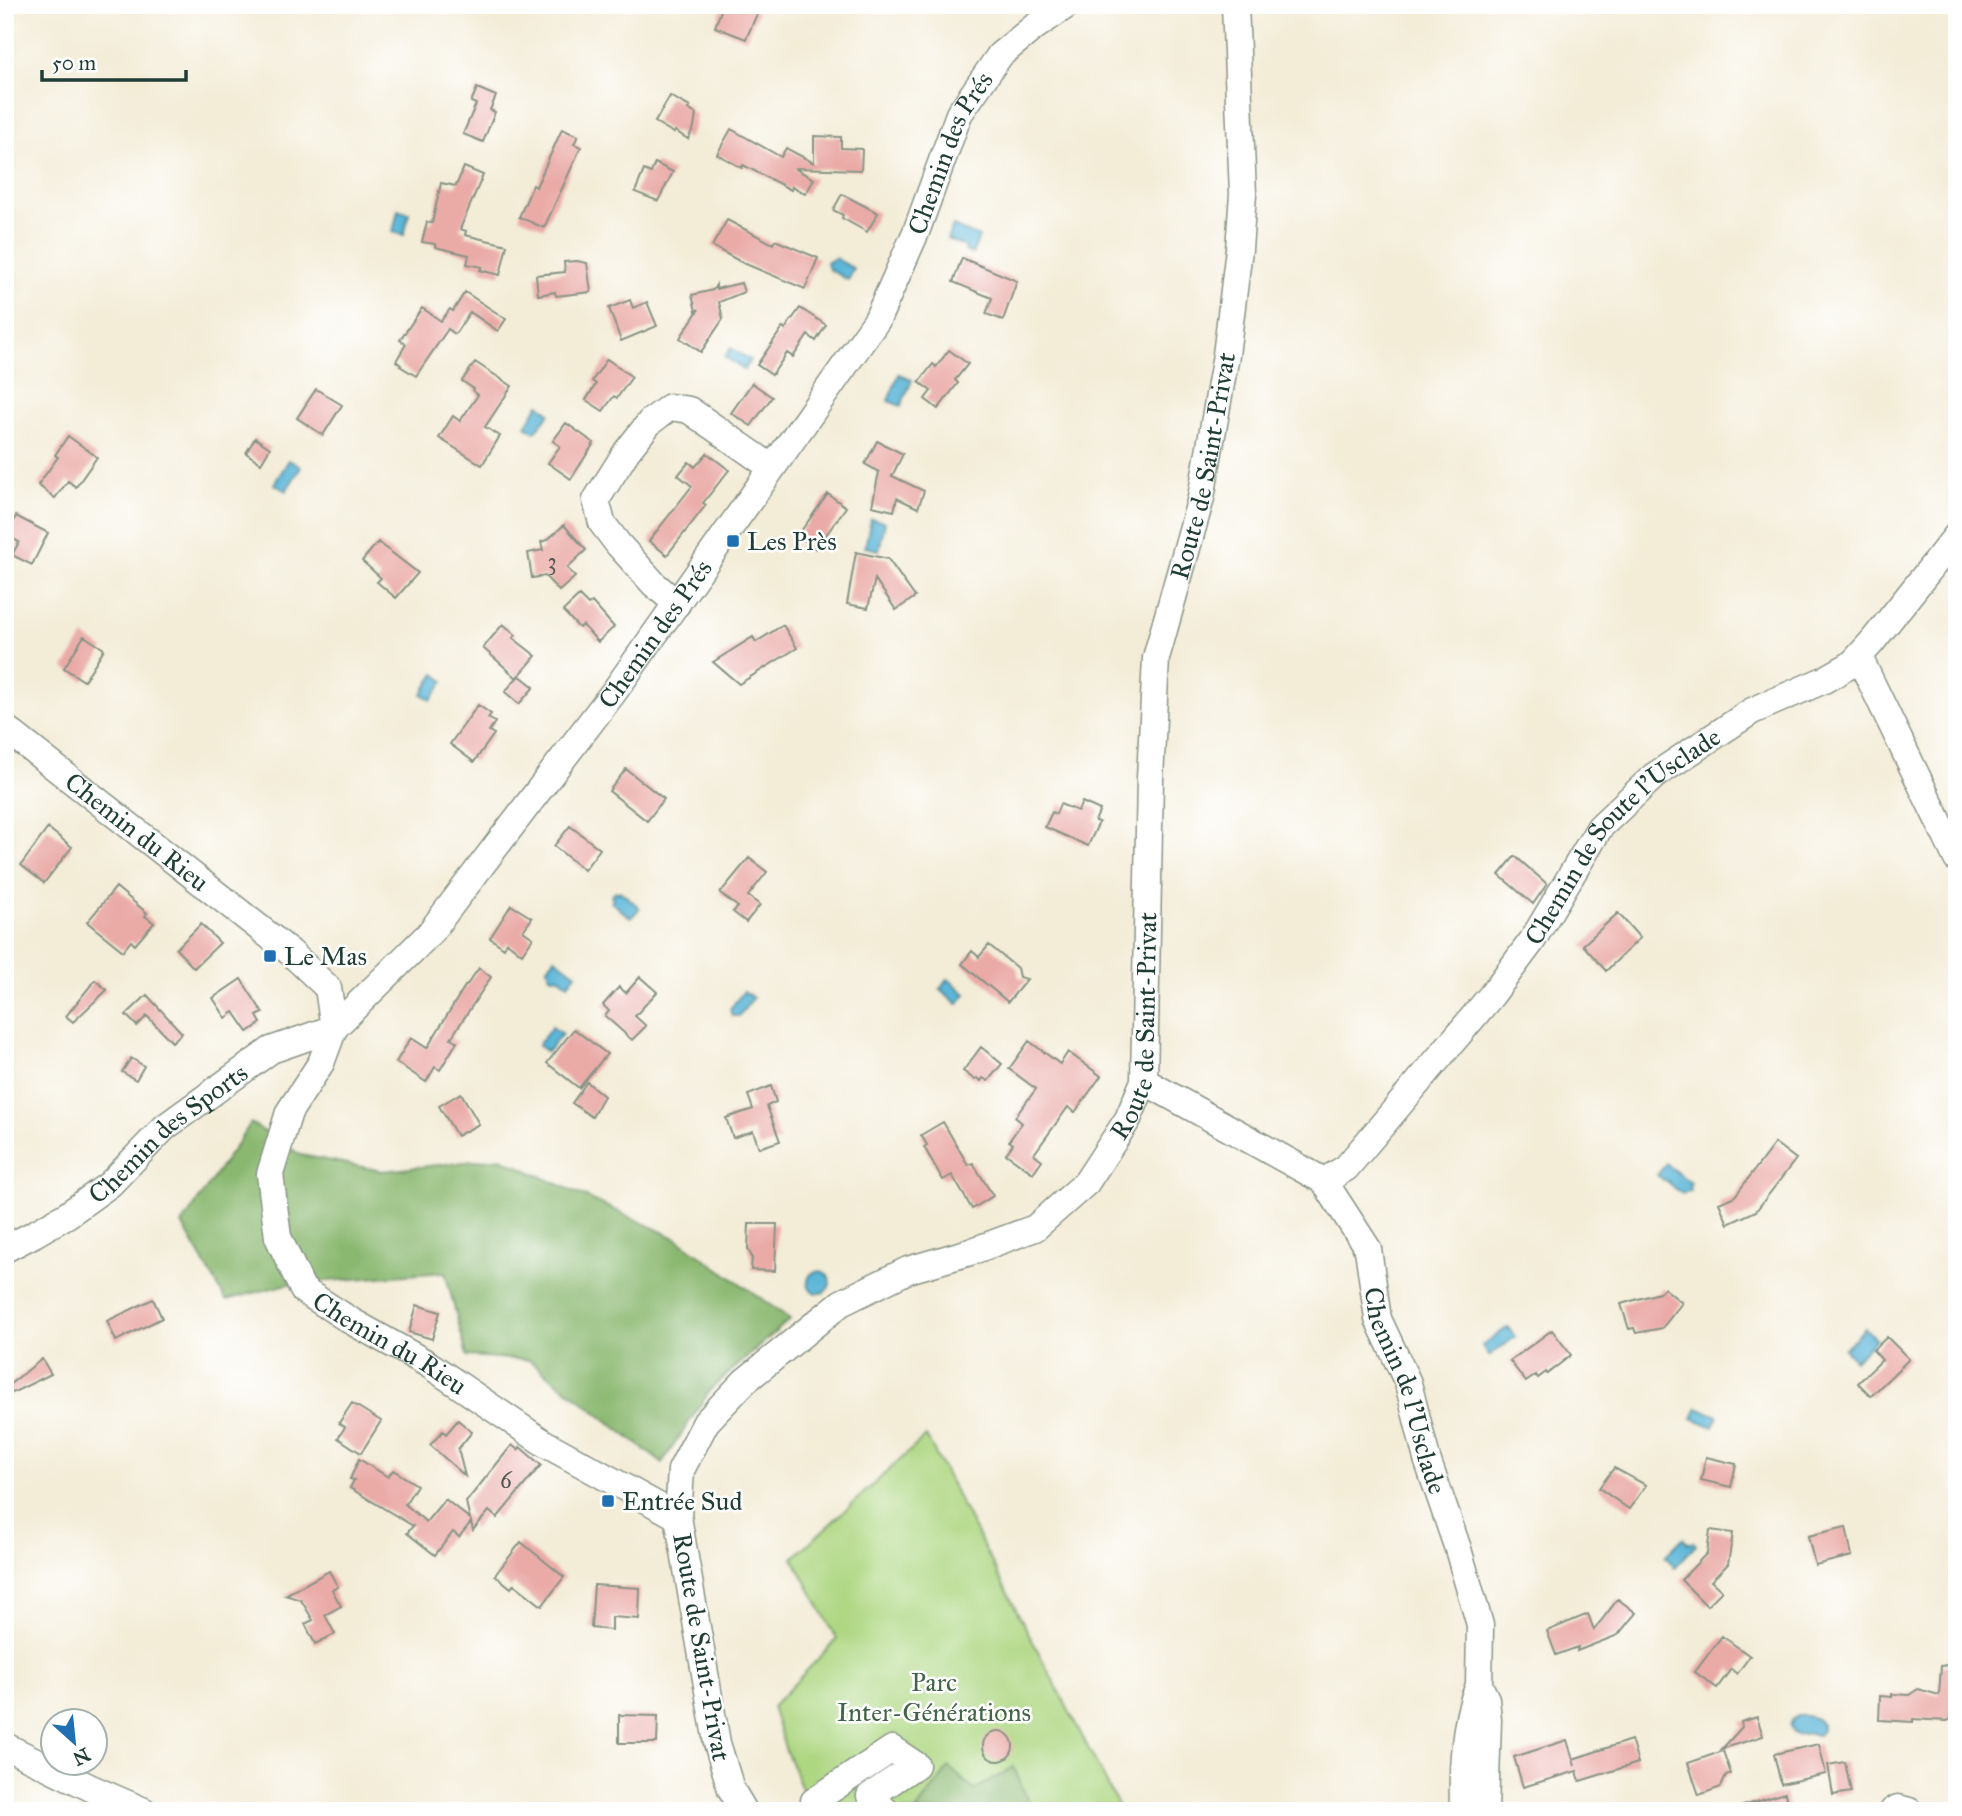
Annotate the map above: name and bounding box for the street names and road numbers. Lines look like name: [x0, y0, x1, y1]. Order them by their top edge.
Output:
street label: Chemin des Prés: [900, 65, 1000, 239]
street label: Route de Saint-Privat: [1163, 350, 1242, 583]
street label: Chemin des Prés: [591, 553, 719, 715]
street label: Chemin de Soute l'Usclade: [1517, 720, 1727, 951]
street label: Chemin du Rieu: [59, 765, 216, 898]
street label: Route de Saint-Privat: [1103, 912, 1163, 1146]
street label: Chemin des Sports: [82, 1056, 254, 1210]
street label: Chemin du Rieu: [307, 1285, 473, 1402]
street label: Chemin de l'Usclade: [1358, 1285, 1454, 1498]
street label: Route de Saint-Privat: [666, 1530, 738, 1764]

